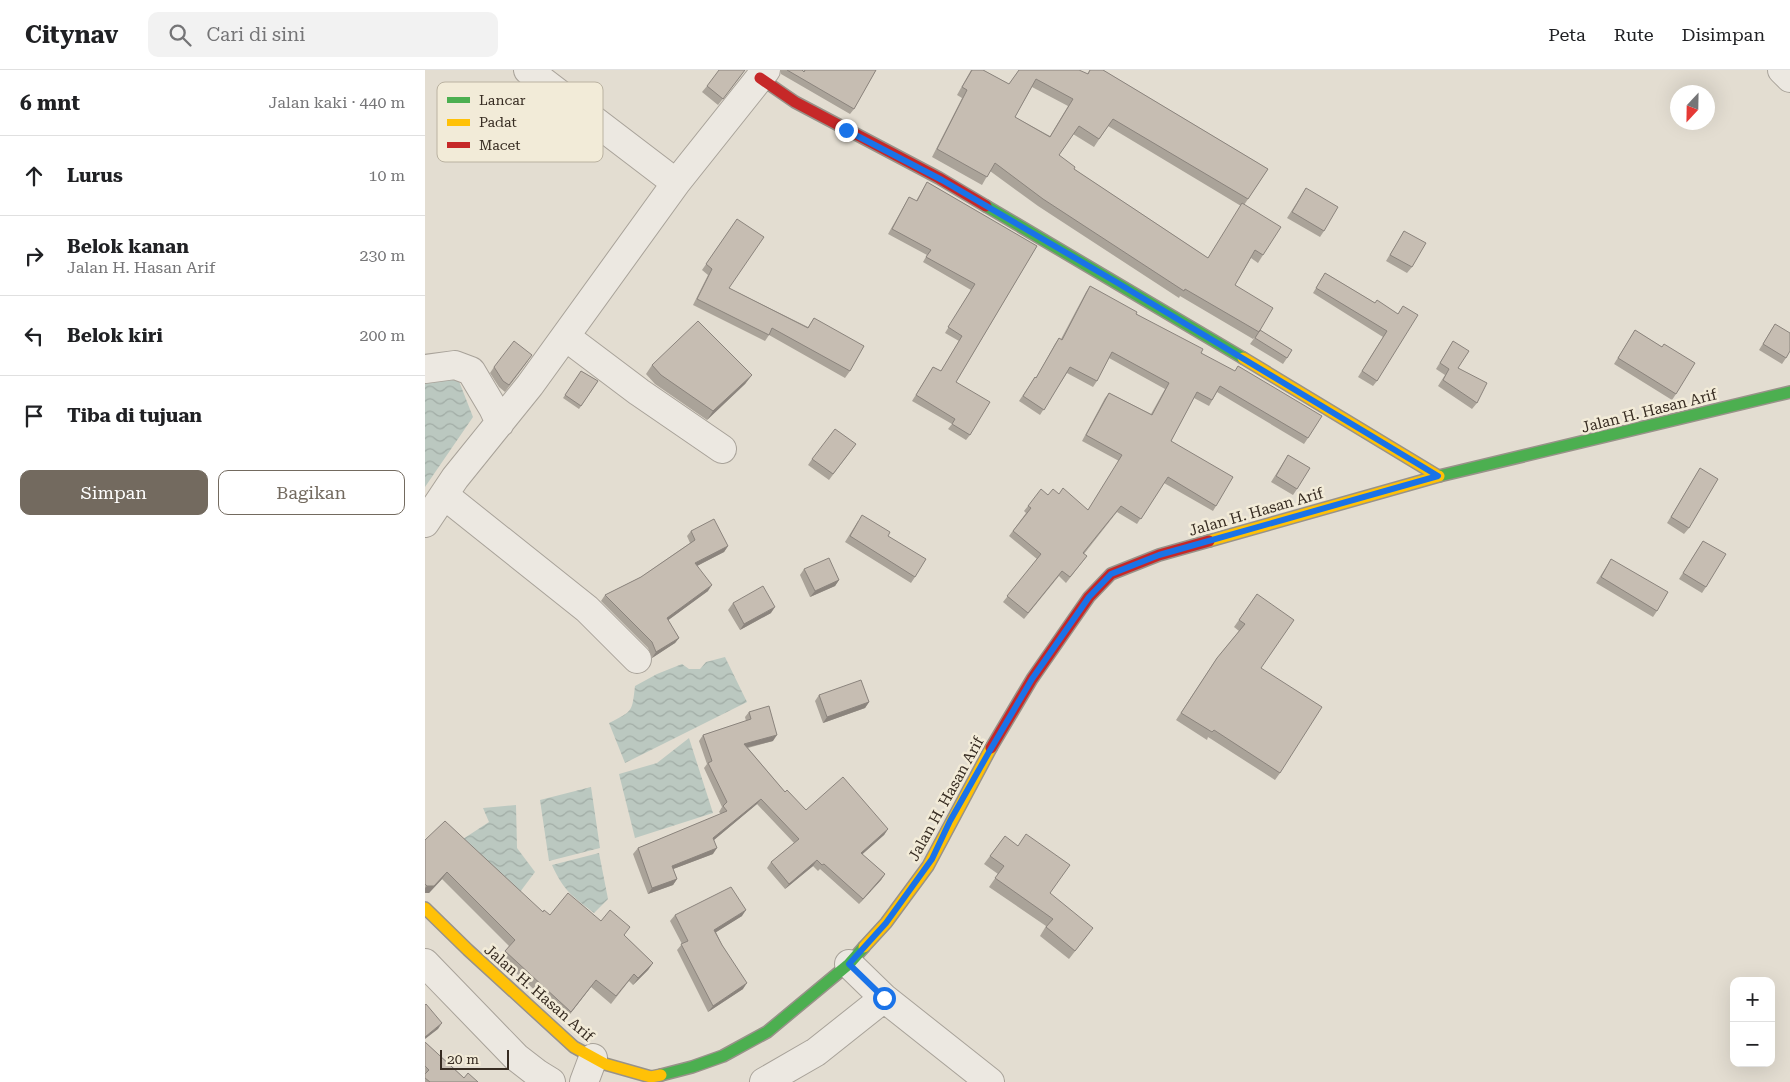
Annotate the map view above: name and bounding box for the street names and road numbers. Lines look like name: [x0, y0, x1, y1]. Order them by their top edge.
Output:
street label: Jalan H. Hasan Arif: [1579, 385, 1720, 437]
street label: Jalan H. Hasan Arif: [1187, 484, 1326, 540]
street label: Jalan H. Hasan Arif: [904, 733, 988, 864]
street label: Jalan H. Hasan Arif: [481, 941, 598, 1046]

